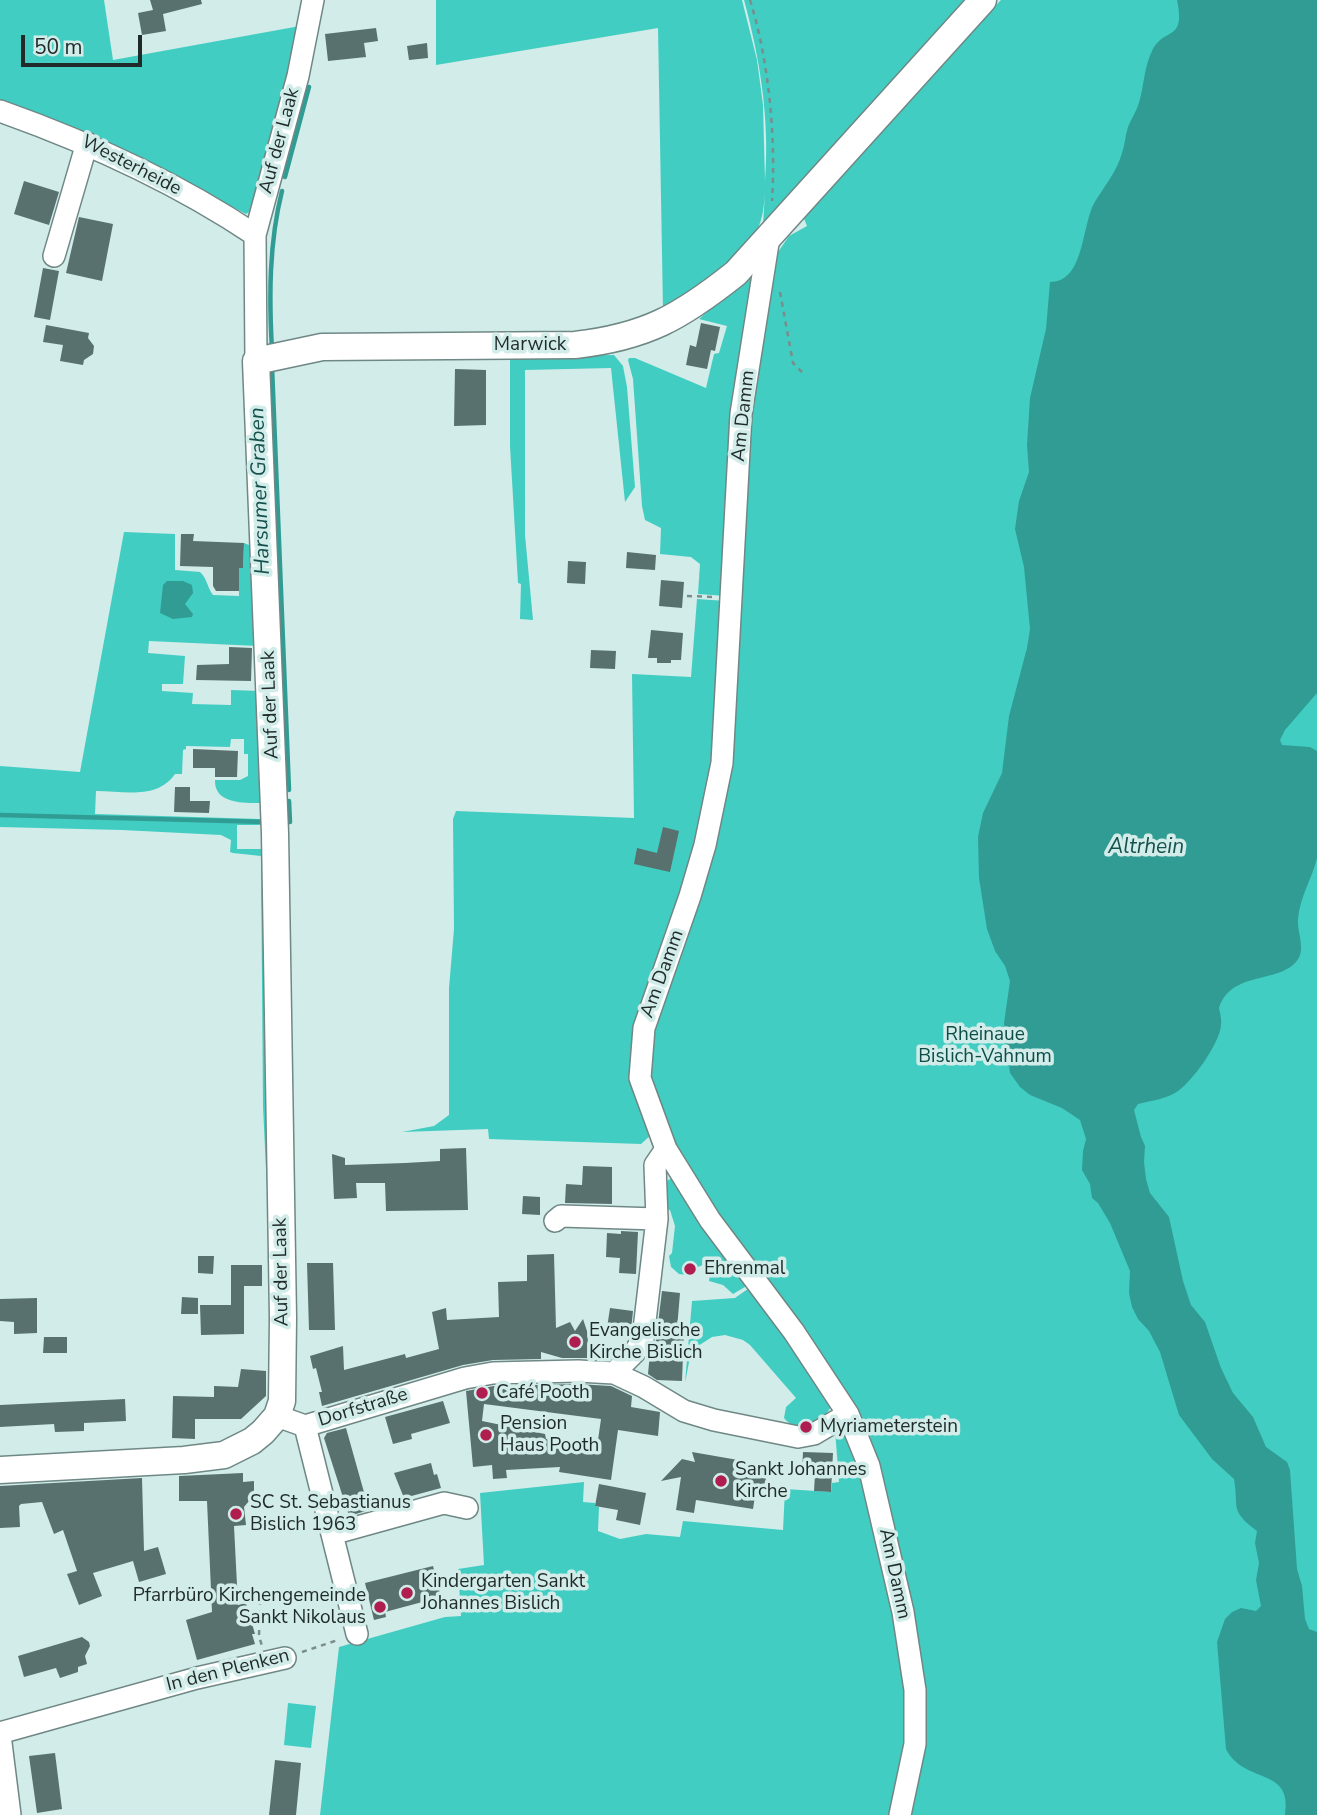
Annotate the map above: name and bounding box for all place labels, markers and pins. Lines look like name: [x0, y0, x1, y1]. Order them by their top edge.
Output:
place label: Ehrenmal: [704, 1258, 785, 1280]
marker: Ehrenmal: [682, 1261, 698, 1277]
place label: Evangelische Kirche Bislich: [589, 1320, 703, 1364]
marker: Evangelische Kirche Bislich: [567, 1334, 583, 1350]
place label: Café Pooth: [496, 1382, 590, 1404]
marker: Café Pooth: [474, 1385, 490, 1401]
place label: Pension Haus Pooth: [500, 1413, 599, 1457]
place label: Myriameterstein: [820, 1416, 958, 1438]
marker: Myriameterstein: [798, 1419, 814, 1435]
marker: Pension Haus Pooth: [478, 1427, 494, 1443]
place label: Sankt Johannes Kirche: [735, 1459, 867, 1503]
marker: Sankt Johannes Kirche: [713, 1473, 729, 1489]
place label: SC St. Sebastianus Bislich 1963: [250, 1492, 411, 1536]
marker: SC St. Sebastianus Bislich 1963: [228, 1506, 244, 1522]
place label: Kindergarten Sankt Johannes Bislich: [421, 1571, 585, 1615]
place label: Pfarrbüro Kirchengemeinde Sankt Nikolaus: [133, 1585, 366, 1629]
marker: Kindergarten Sankt Johannes Bislich: [399, 1585, 415, 1601]
marker: Pfarrbüro Kirchengemeinde Sankt Nikolaus: [372, 1599, 388, 1615]

